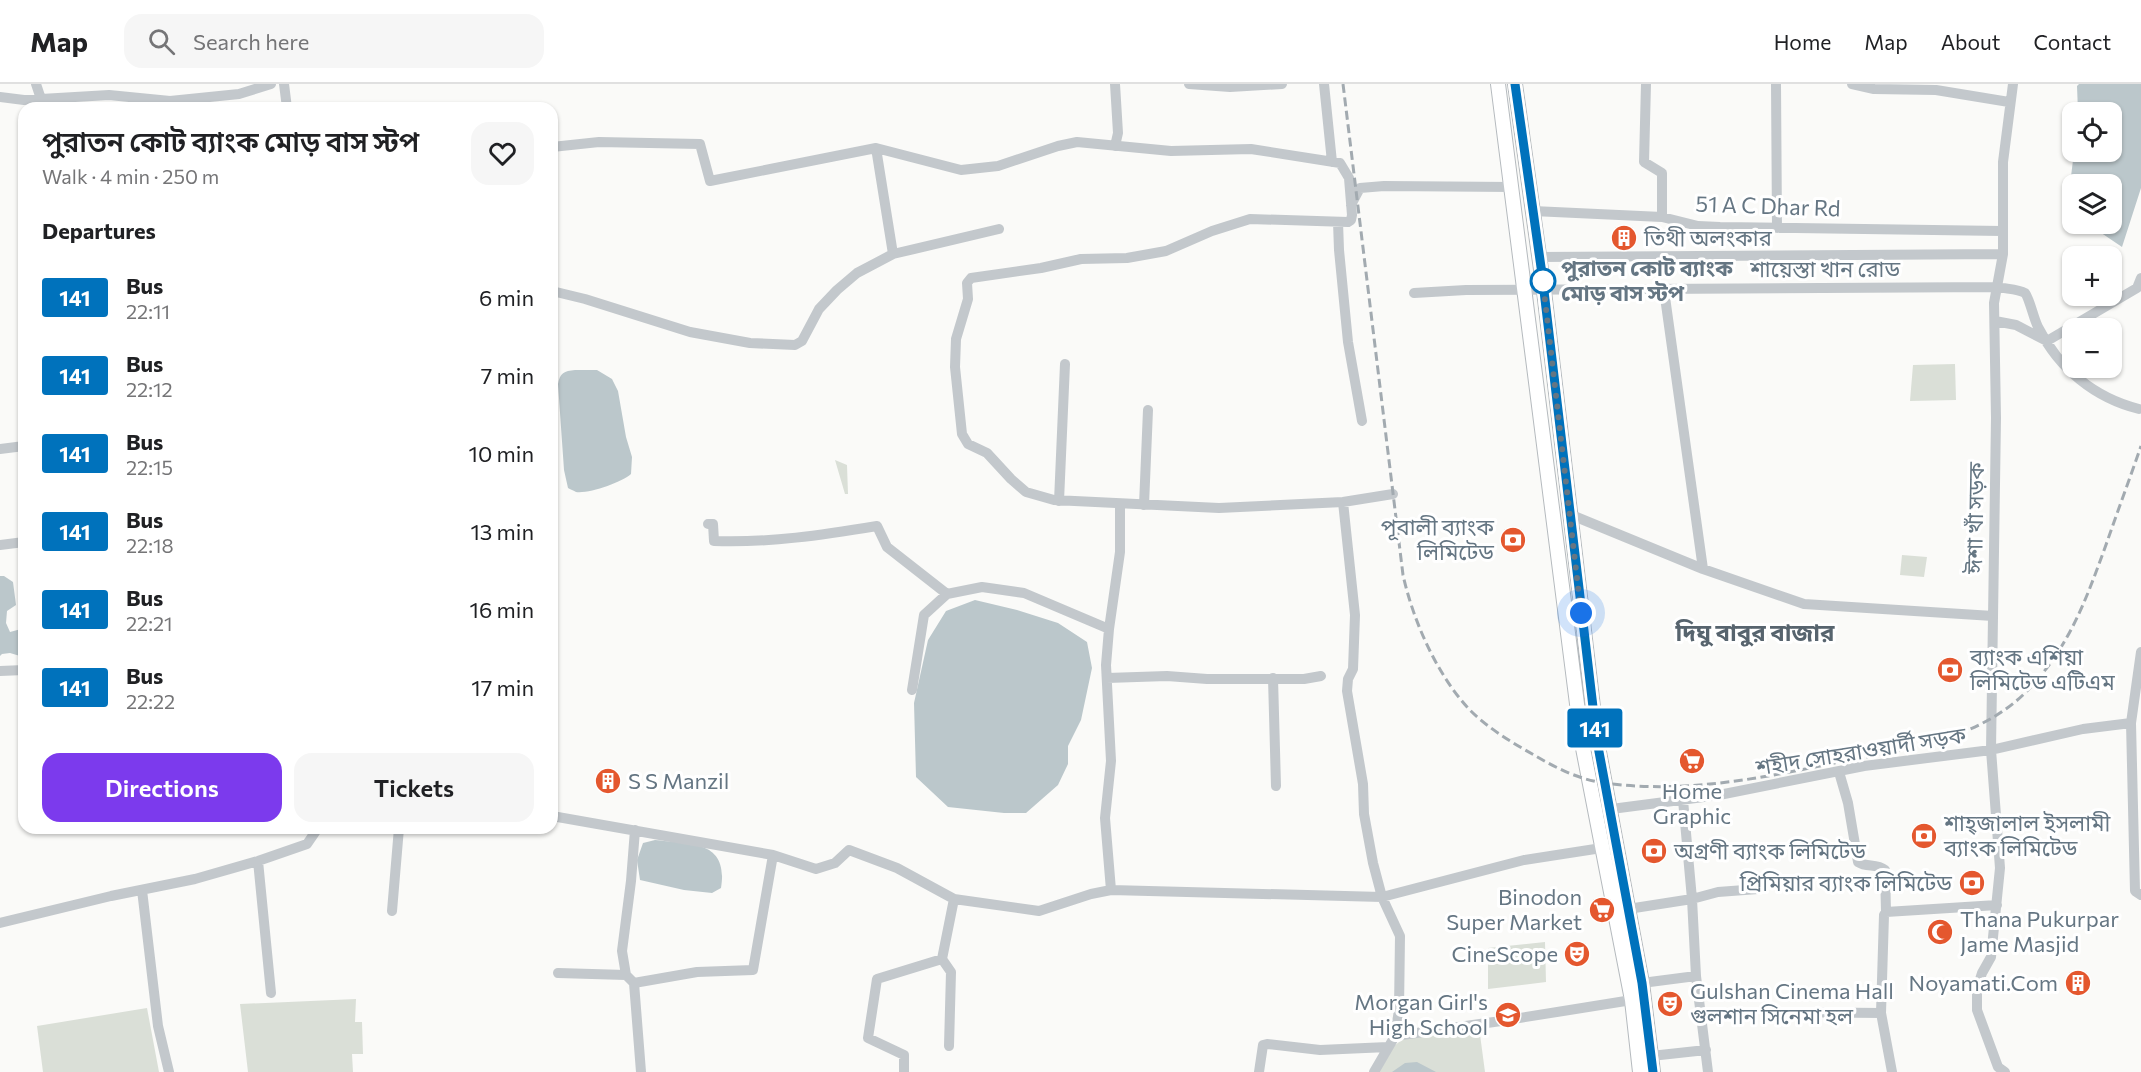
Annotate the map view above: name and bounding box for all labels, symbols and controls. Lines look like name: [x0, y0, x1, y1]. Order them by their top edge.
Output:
search box: [124, 14, 544, 68]
text: Map: [30, 24, 88, 58]
icon: search: [145, 25, 178, 58]
text: Search here: [193, 28, 309, 55]
text: Home: [1774, 29, 1831, 54]
text: Map: [1864, 29, 1908, 54]
text: About: [1941, 29, 2000, 54]
text: Contact: [2033, 29, 2111, 54]
map controls: [2062, 102, 2122, 378]
button: locate: [2062, 102, 2122, 162]
button: heart: [471, 122, 534, 185]
text: পুরাতন কোট ব্যাংক মোড় বাস স্টপ: [42, 124, 419, 158]
text: Walk · 4 min · 250 m: [42, 164, 219, 188]
button: layers: [2062, 174, 2122, 234]
street label: 51 A C Dhar Rd: [1695, 189, 1841, 222]
text: Departures: [42, 217, 156, 244]
building icon: তিথী অলংকার: [1609, 223, 1639, 253]
place label: তিথী অলংকার: [1643, 224, 1773, 251]
button: +: [2062, 246, 2122, 306]
place label: পুরাতন কোট ব্যাংক মোড় বাস স্টপ: [1561, 254, 1734, 306]
street label: শায়েস্তা খান রোড: [1749, 255, 1900, 282]
marker: পুরাতন কোট ব্যাংক মোড় বাস স্টপ: [1530, 268, 1556, 294]
text: Bus: [126, 272, 163, 299]
text: 6 min: [479, 284, 534, 311]
text: 141: [59, 285, 91, 310]
text: 22:11: [126, 299, 170, 323]
button: −: [2062, 318, 2122, 378]
text: Bus: [126, 350, 163, 377]
text: 7 min: [481, 362, 534, 389]
text: 141: [59, 363, 91, 388]
text: 22:12: [126, 377, 173, 401]
text: Bus: [126, 428, 163, 455]
text: 10 min: [469, 440, 534, 467]
text: 141: [59, 441, 91, 466]
text: 22:15: [126, 455, 173, 479]
street label: ঈশা খাঁ সড়ক: [1960, 462, 1989, 575]
text: Bus: [126, 506, 163, 533]
place label: পূবালী ব্যাংক লিমিটেড: [1381, 513, 1494, 565]
text: 13 min: [470, 518, 534, 545]
text: 141: [59, 519, 91, 544]
bank icon: পূবালী ব্যাংক লিমিটেড: [1498, 525, 1528, 555]
text: 22:18: [126, 533, 174, 557]
text: Bus: [126, 584, 163, 611]
text: 16 min: [470, 596, 534, 623]
text: 141: [59, 597, 91, 622]
your location: [1566, 598, 1596, 628]
text: 22:21: [126, 611, 173, 635]
district label: দিঘু বাবুর বাজার: [1675, 617, 1835, 647]
place label: ব্যাংক এশিয়া লিমিটেড এটিএম: [1969, 643, 2115, 695]
bank icon: ব্যাংক এশিয়া লিমিটেড এটিএম: [1935, 655, 1965, 685]
text: Bus: [126, 662, 163, 689]
text: 17 min: [471, 674, 534, 701]
text: 141: [59, 675, 91, 700]
text: 22:22: [126, 689, 175, 713]
line badge: 141: [1560, 708, 1630, 748]
text: 141: [1579, 716, 1611, 741]
street label: শহীদ সোহরাওয়ার্দী সড়ক: [1753, 721, 1968, 781]
supermarket icon: Home Graphic: [1677, 746, 1707, 776]
button: Directions: [42, 753, 282, 822]
button: Tickets: [294, 753, 534, 822]
building icon: S S Manzil: [593, 766, 623, 796]
place label: S S Manzil: [628, 767, 729, 794]
place label: Home Graphic: [1653, 777, 1731, 829]
place label: শাহ্জালাল ইসলামী ব্যাংক লিমিটেড: [1943, 809, 2111, 861]
bank icon: শাহ্জালাল ইসলামী ব্যাংক লিমিটেড: [1909, 821, 1939, 851]
bank icon: অগ্রণী ব্যাংক লিমিটেড: [1639, 836, 1669, 866]
place label: অগ্রণী ব্যাংক লিমিটেড: [1673, 837, 1866, 864]
bank icon: প্রিমিয়ার ব্যাংক লিমিটেড: [1957, 868, 1987, 898]
place label: প্রিমিয়ার ব্যাংক লিমিটেড: [1739, 869, 1952, 896]
place label: Binodon Super Market: [1446, 883, 1582, 935]
supermarket icon: Binodon Super Market: [1587, 895, 1617, 925]
place label: Thana Pukurpar Jame Masjid: [1960, 905, 2119, 957]
mosque icon: Thana Pukurpar Jame Masjid: [1925, 917, 1955, 947]
theatre icon: CineScope: [1562, 939, 1592, 969]
place label: CineScope: [1452, 940, 1558, 967]
building icon: Noyamati.Com: [2063, 968, 2093, 998]
place label: Noyamati.Com: [1909, 969, 2058, 996]
place label: Gulshan Cinema Hall গুলশান সিনেমা হল: [1690, 977, 1894, 1029]
place label: Morgan Girl's High School: [1354, 988, 1488, 1040]
theatre icon: Gulshan Cinema Hall গুলশান সিনেমা হল: [1655, 989, 1685, 1019]
school or university icon: Morgan Girl's High School: [1493, 1000, 1523, 1030]

